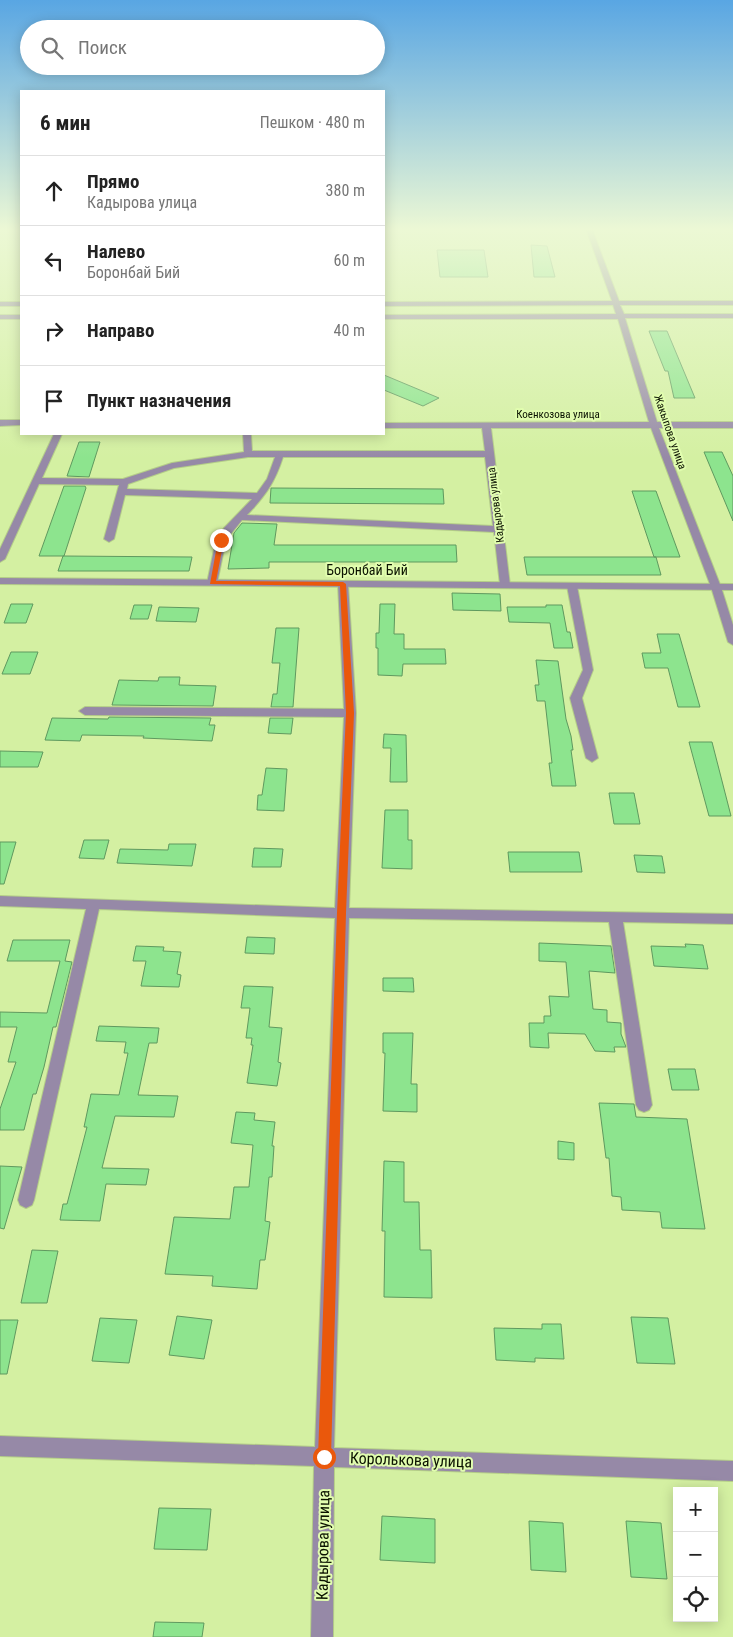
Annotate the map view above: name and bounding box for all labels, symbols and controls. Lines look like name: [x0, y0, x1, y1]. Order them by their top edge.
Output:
search box: [20, 20, 385, 75]
icon: search: [38, 34, 66, 62]
text: Поиск: [78, 36, 127, 59]
text: 6 мин: [40, 111, 90, 135]
text: Пешком · 480 m: [260, 113, 365, 132]
text: Прямо: [87, 170, 140, 193]
icon: ahead: [40, 177, 68, 205]
text: 380 m: [326, 181, 365, 200]
text: Кадырова улица: [87, 193, 197, 212]
text: Налево: [87, 240, 145, 263]
icon: left: [40, 247, 68, 275]
text: 60 m: [333, 251, 365, 270]
text: Боронбай Бий: [87, 263, 180, 282]
icon: right: [40, 317, 68, 345]
text: Направо: [87, 319, 154, 342]
text: 40 m: [333, 321, 365, 340]
icon: arrive: [40, 387, 68, 415]
text: Пункт назначения: [87, 389, 231, 412]
street label: Жакыпова улица: [651, 393, 689, 471]
street label: Коенкозова улица: [516, 408, 600, 421]
street label: Кадырова улица: [485, 467, 507, 543]
route end: [210, 529, 233, 552]
street label: Боронбай Бий: [326, 562, 408, 578]
route start: [313, 1446, 336, 1469]
street label: Королькова улица: [350, 1448, 472, 1472]
map controls: [673, 1487, 718, 1622]
button: +: [673, 1487, 718, 1532]
street label: Кадырова улица: [313, 1490, 333, 1600]
button: −: [673, 1532, 718, 1577]
button: locate: [673, 1577, 718, 1622]

